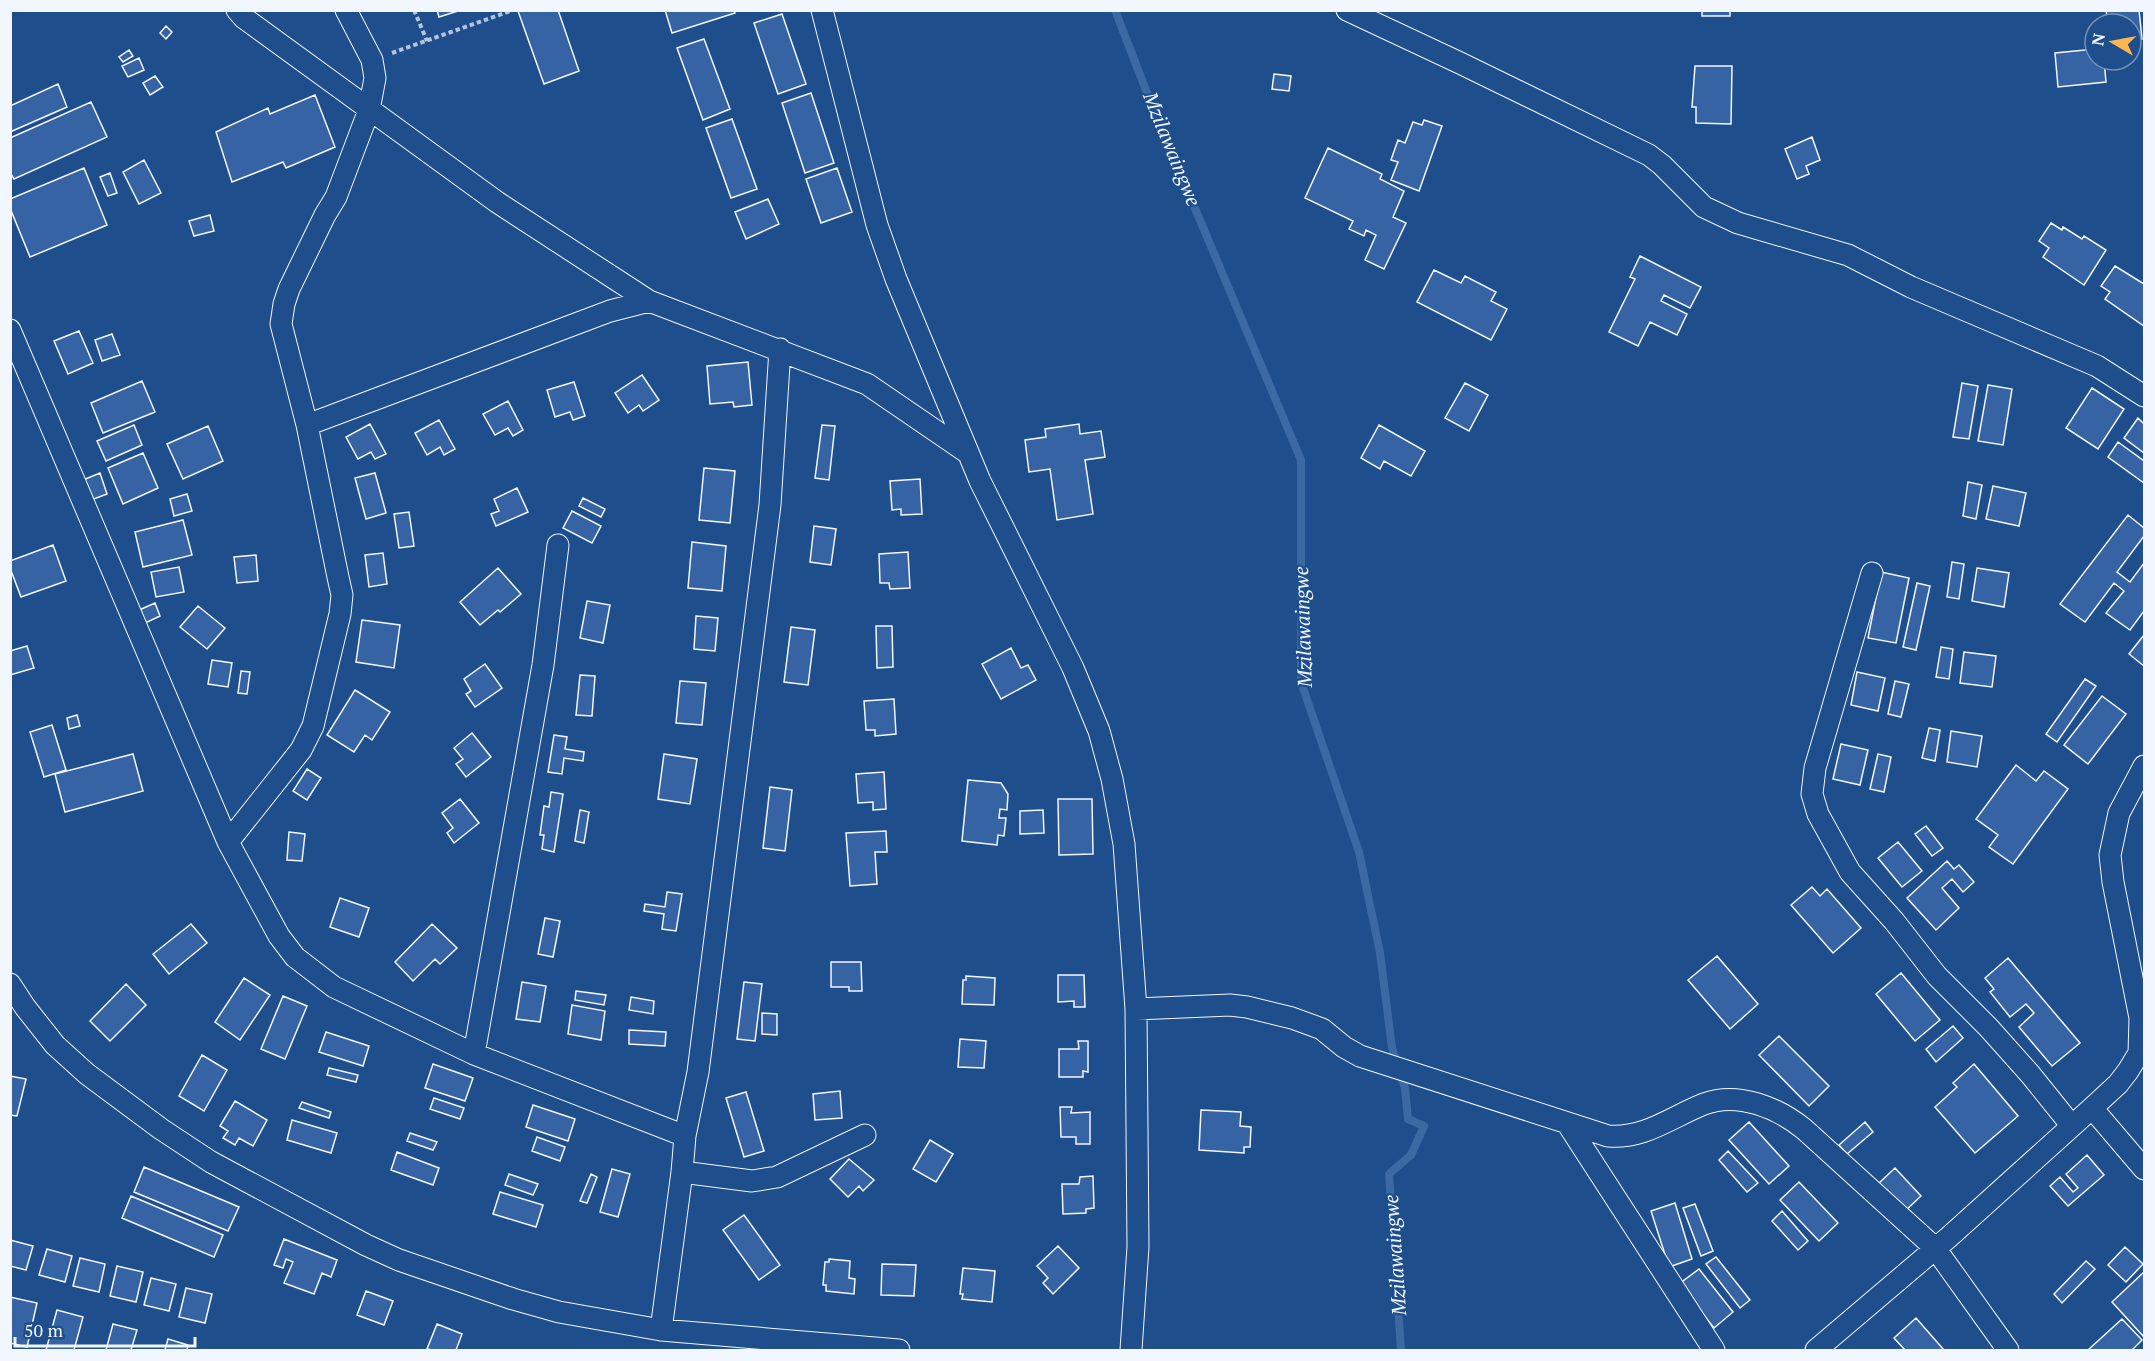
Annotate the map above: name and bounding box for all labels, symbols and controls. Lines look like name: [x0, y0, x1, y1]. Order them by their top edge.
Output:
north arrow: [2083, 12, 2143, 72]
text: N: [2086, 32, 2110, 47]
water label: Mzilawaingwe: [1137, 87, 1208, 210]
water label: Mzilawaingwe: [1287, 566, 1318, 689]
water label: Mzilawaingwe: [1377, 1194, 1412, 1317]
scale bar: [15, 1310, 195, 1348]
text: 50 m: [24, 1318, 64, 1342]

